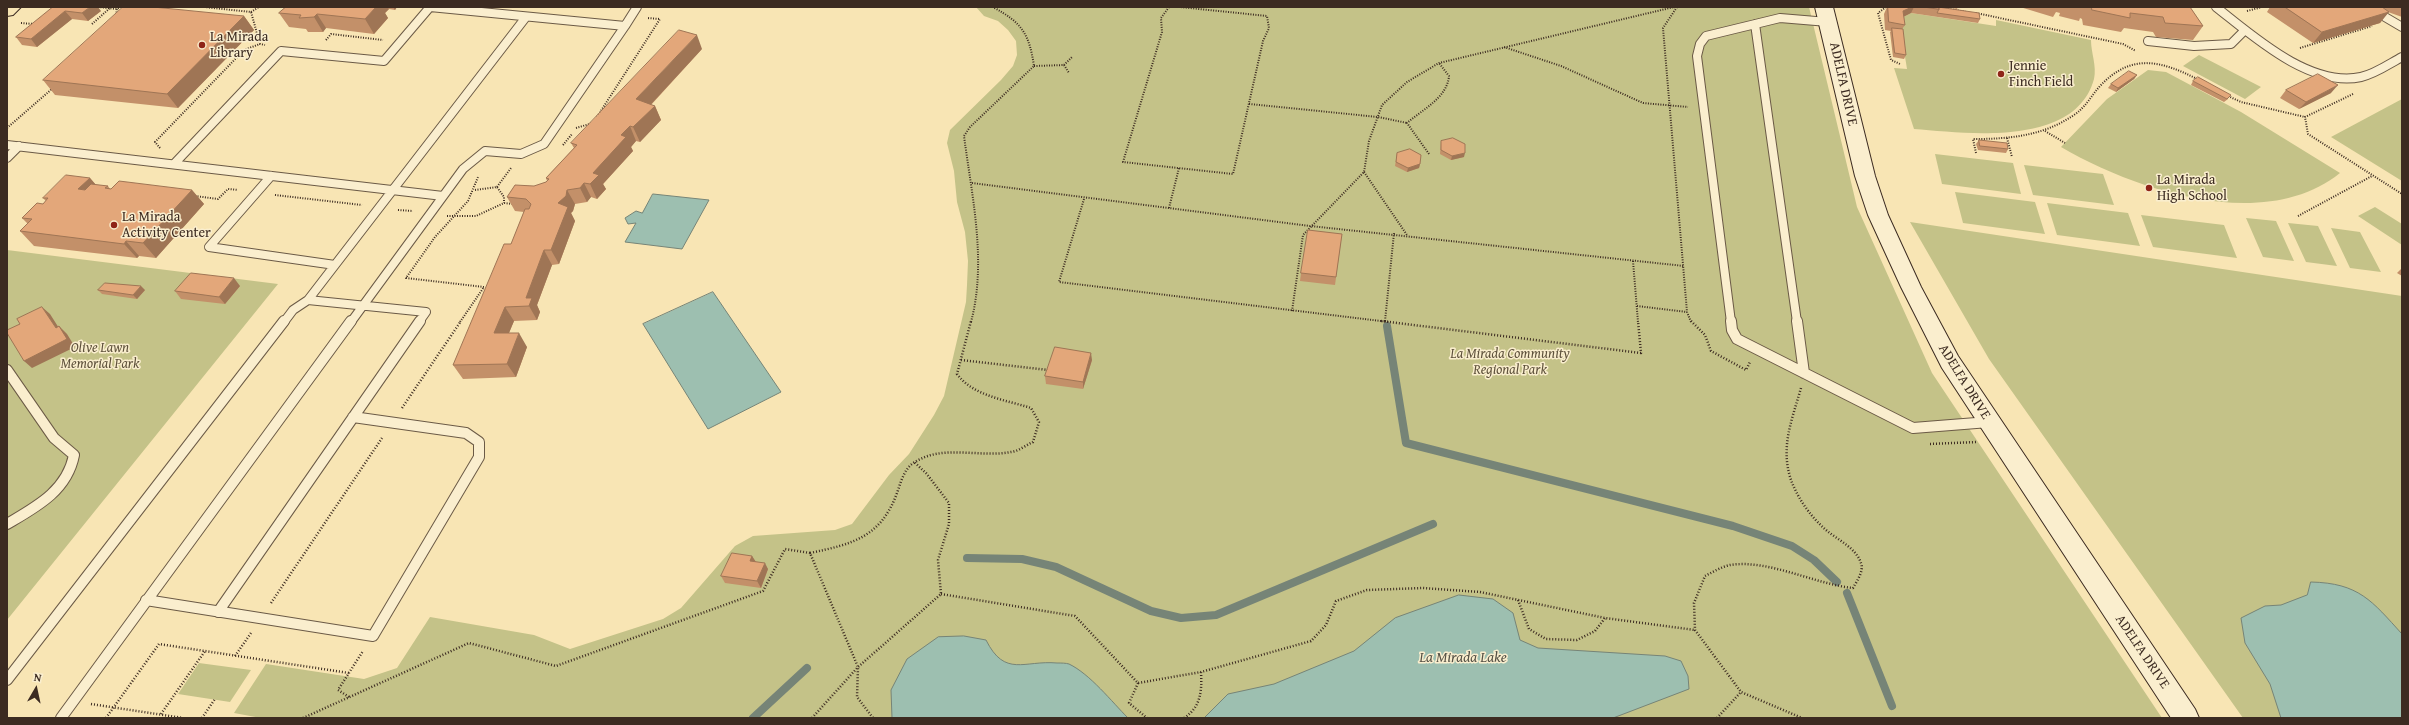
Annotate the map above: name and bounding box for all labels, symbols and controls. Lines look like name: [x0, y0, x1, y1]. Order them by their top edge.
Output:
place label: La Mirada Library: [210, 29, 268, 62]
marker: La Mirada Library: [197, 40, 207, 50]
street label: ADELFA DRIVE: [1825, 41, 1861, 127]
place label: Jennie Finch Field: [2009, 58, 2073, 90]
marker: Jennie Finch Field: [1996, 69, 2006, 79]
place label: La Mirada High School: [2157, 172, 2227, 204]
marker: La Mirada High School: [2144, 183, 2154, 193]
place label: La Mirada Activity Center: [122, 209, 211, 242]
marker: La Mirada Activity Center: [109, 220, 119, 230]
park label: Olive Lawn Memorial Park: [61, 340, 139, 372]
street label: ADELFA DRIVE: [1934, 341, 1994, 423]
park label: La Mirada Community Regional Park: [1450, 346, 1570, 378]
street label: ADELFA DRIVE: [2111, 612, 2173, 692]
water label: La Mirada Lake: [1419, 649, 1507, 667]
north arrow: [16, 669, 56, 709]
text: N: [33, 669, 43, 686]

